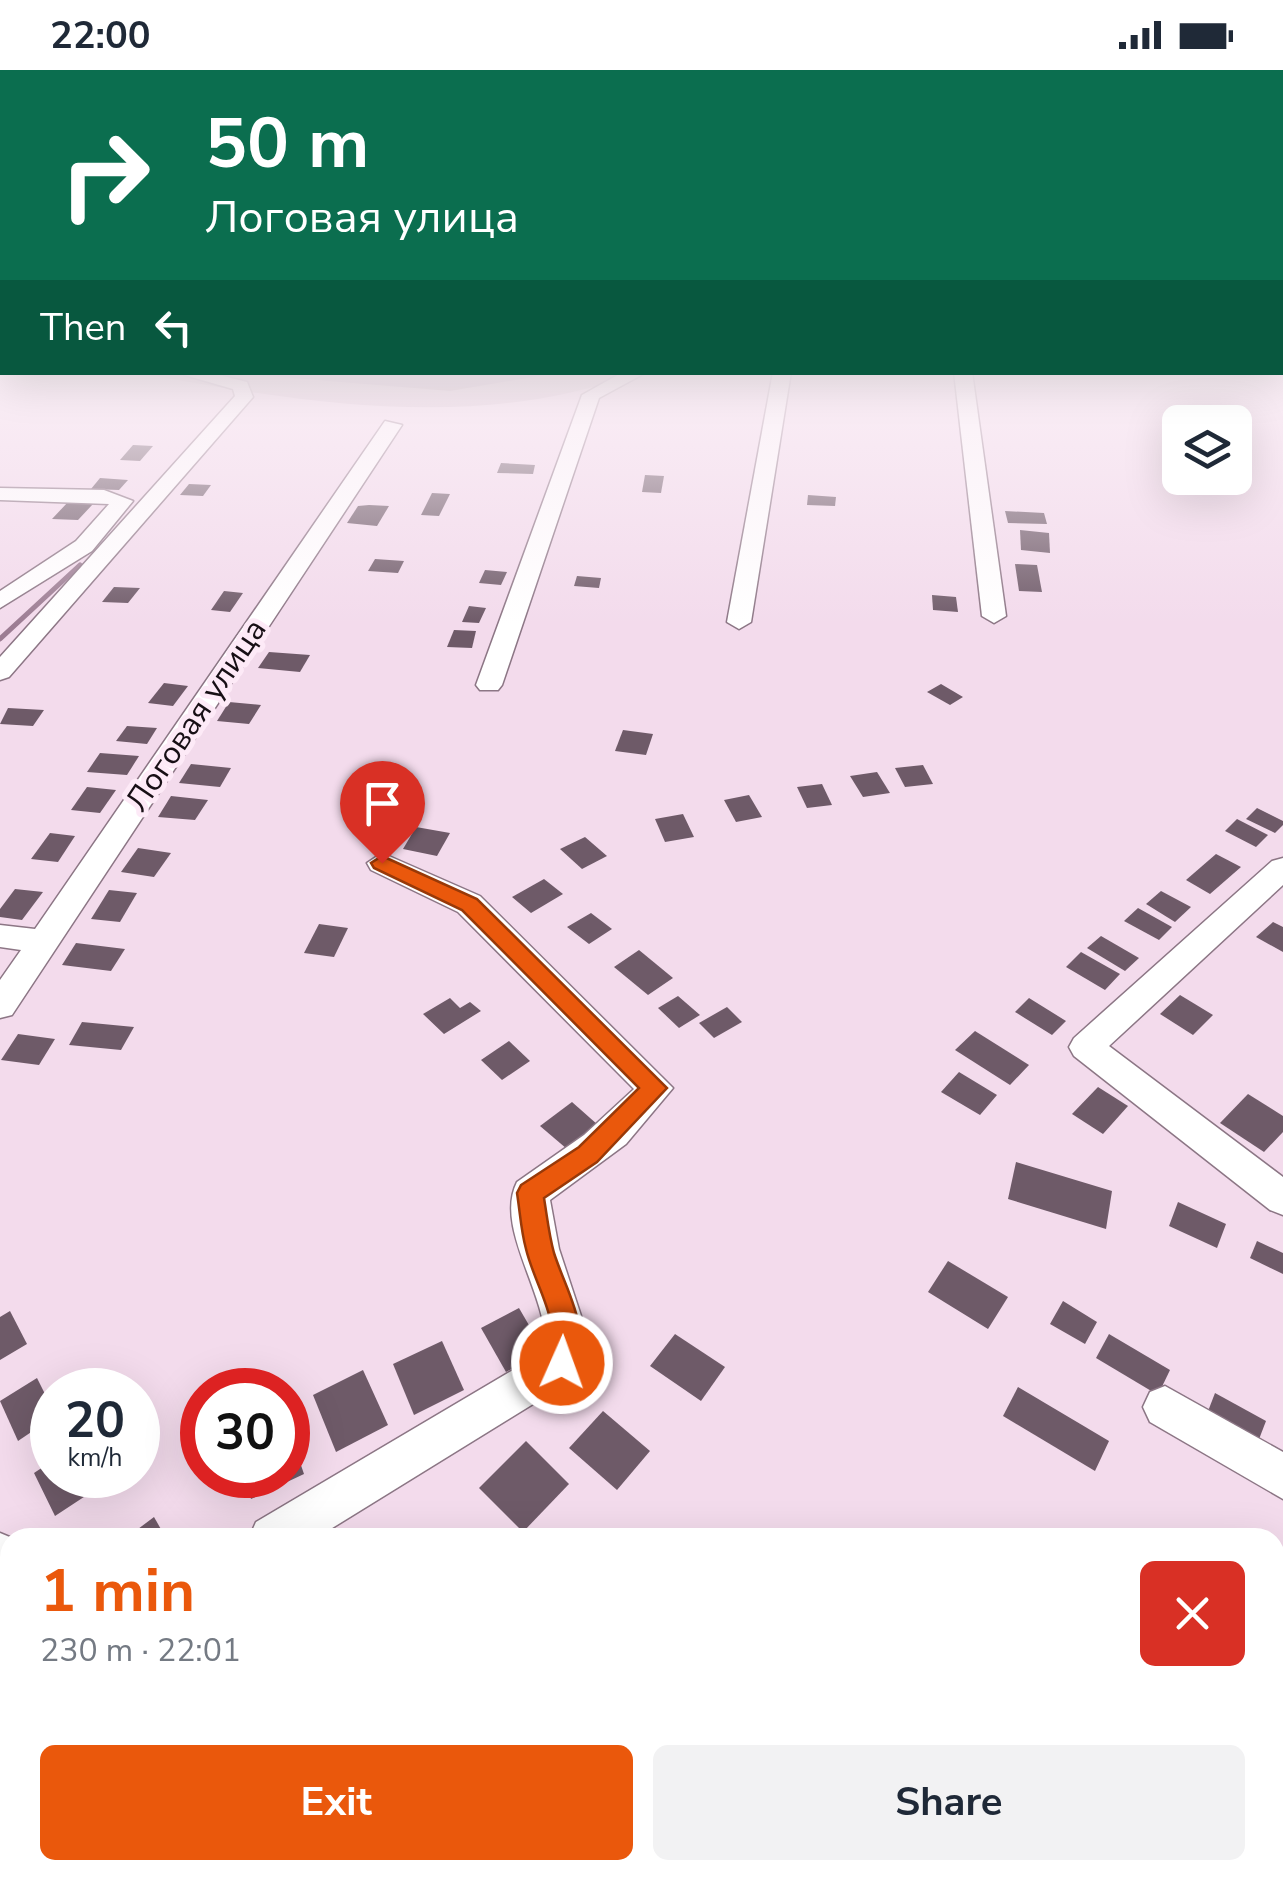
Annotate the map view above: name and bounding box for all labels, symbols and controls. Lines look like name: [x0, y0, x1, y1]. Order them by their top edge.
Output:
text: 22:00: [50, 10, 151, 61]
text: 50 m: [205, 96, 369, 192]
icon: right: [40, 110, 170, 240]
text: Логовая улица: [205, 187, 519, 248]
icon: left: [146, 300, 201, 355]
text: Then: [40, 302, 126, 353]
map controls: [1162, 405, 1252, 495]
button: layers: [1162, 405, 1252, 495]
street label: Логовая улица: [116, 610, 276, 820]
pin: [340, 761, 425, 864]
icon: arrive: [355, 776, 410, 831]
position arrow: [510, 1311, 614, 1415]
speed limit sign: 30: [180, 1368, 310, 1498]
text: 20: [65, 1386, 125, 1455]
text: km/h: [67, 1441, 123, 1475]
text: 1 min: [40, 1550, 195, 1632]
button: close: [1140, 1561, 1245, 1666]
text: 230 m · 22:01: [40, 1629, 241, 1672]
button: Exit: [40, 1745, 633, 1860]
button: Share: [653, 1745, 1245, 1860]

